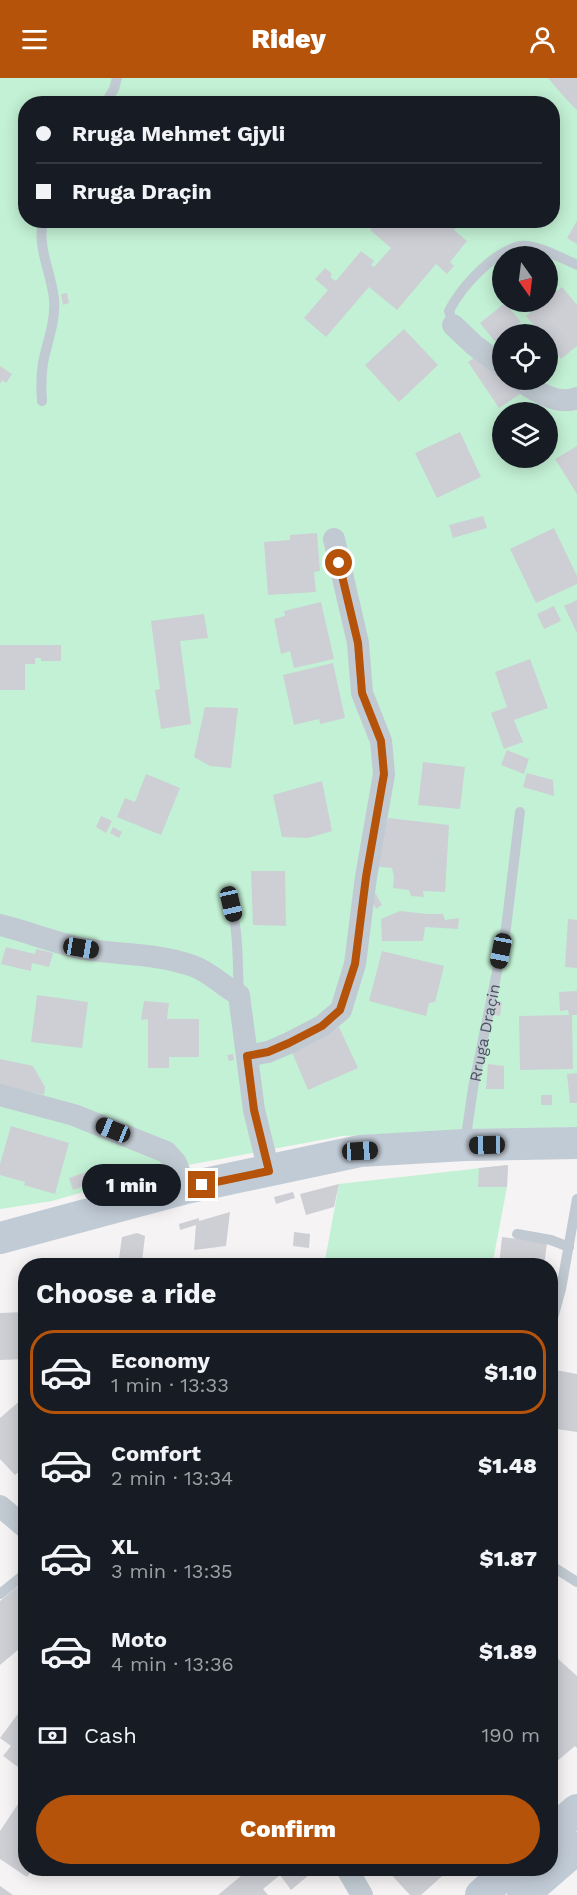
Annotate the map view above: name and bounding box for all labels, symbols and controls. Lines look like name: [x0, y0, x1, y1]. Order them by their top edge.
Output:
icon: menu: [18, 23, 51, 56]
text: Ridey: [251, 23, 326, 55]
icon: person: [526, 23, 559, 56]
text: Rruga Mehmet Gjyli: [72, 121, 285, 146]
text: Rruga Draçin: [72, 179, 212, 204]
north arrow: [492, 246, 558, 312]
map controls: [492, 246, 558, 468]
button: locate: [492, 324, 558, 390]
button: layers: [492, 402, 558, 468]
route start: [325, 549, 352, 576]
car: [218, 884, 244, 924]
car: [489, 932, 513, 970]
car: [62, 936, 100, 960]
street label: Rruga Draçin: [466, 982, 504, 1084]
car: [93, 1115, 133, 1145]
car: [469, 1136, 505, 1154]
car: [342, 1141, 378, 1161]
callout: 1 min: [82, 1164, 181, 1206]
route end: [188, 1171, 215, 1198]
text: 1 min: [106, 1173, 157, 1197]
text: Choose a ride: [36, 1278, 216, 1310]
icon: car: [39, 1345, 93, 1399]
text: Economy: [111, 1348, 210, 1373]
text: $1.10: [484, 1360, 537, 1385]
text: 1 min · 13:33: [111, 1373, 229, 1397]
icon: car: [39, 1438, 93, 1492]
text: Comfort: [111, 1441, 201, 1466]
text: $1.48: [478, 1453, 537, 1478]
text: 2 min · 13:34: [111, 1466, 233, 1490]
icon: car: [39, 1531, 93, 1585]
text: XL: [111, 1534, 139, 1559]
text: $1.87: [479, 1546, 537, 1571]
text: 3 min · 13:35: [111, 1559, 233, 1583]
icon: car: [39, 1624, 93, 1678]
text: Moto: [111, 1627, 167, 1652]
text: $1.89: [479, 1639, 537, 1664]
text: 4 min · 13:36: [111, 1652, 234, 1676]
icon: cash: [36, 1719, 69, 1752]
text: Cash: [84, 1723, 137, 1748]
text: 190 m: [482, 1723, 540, 1747]
button: Confirm: [36, 1795, 540, 1864]

